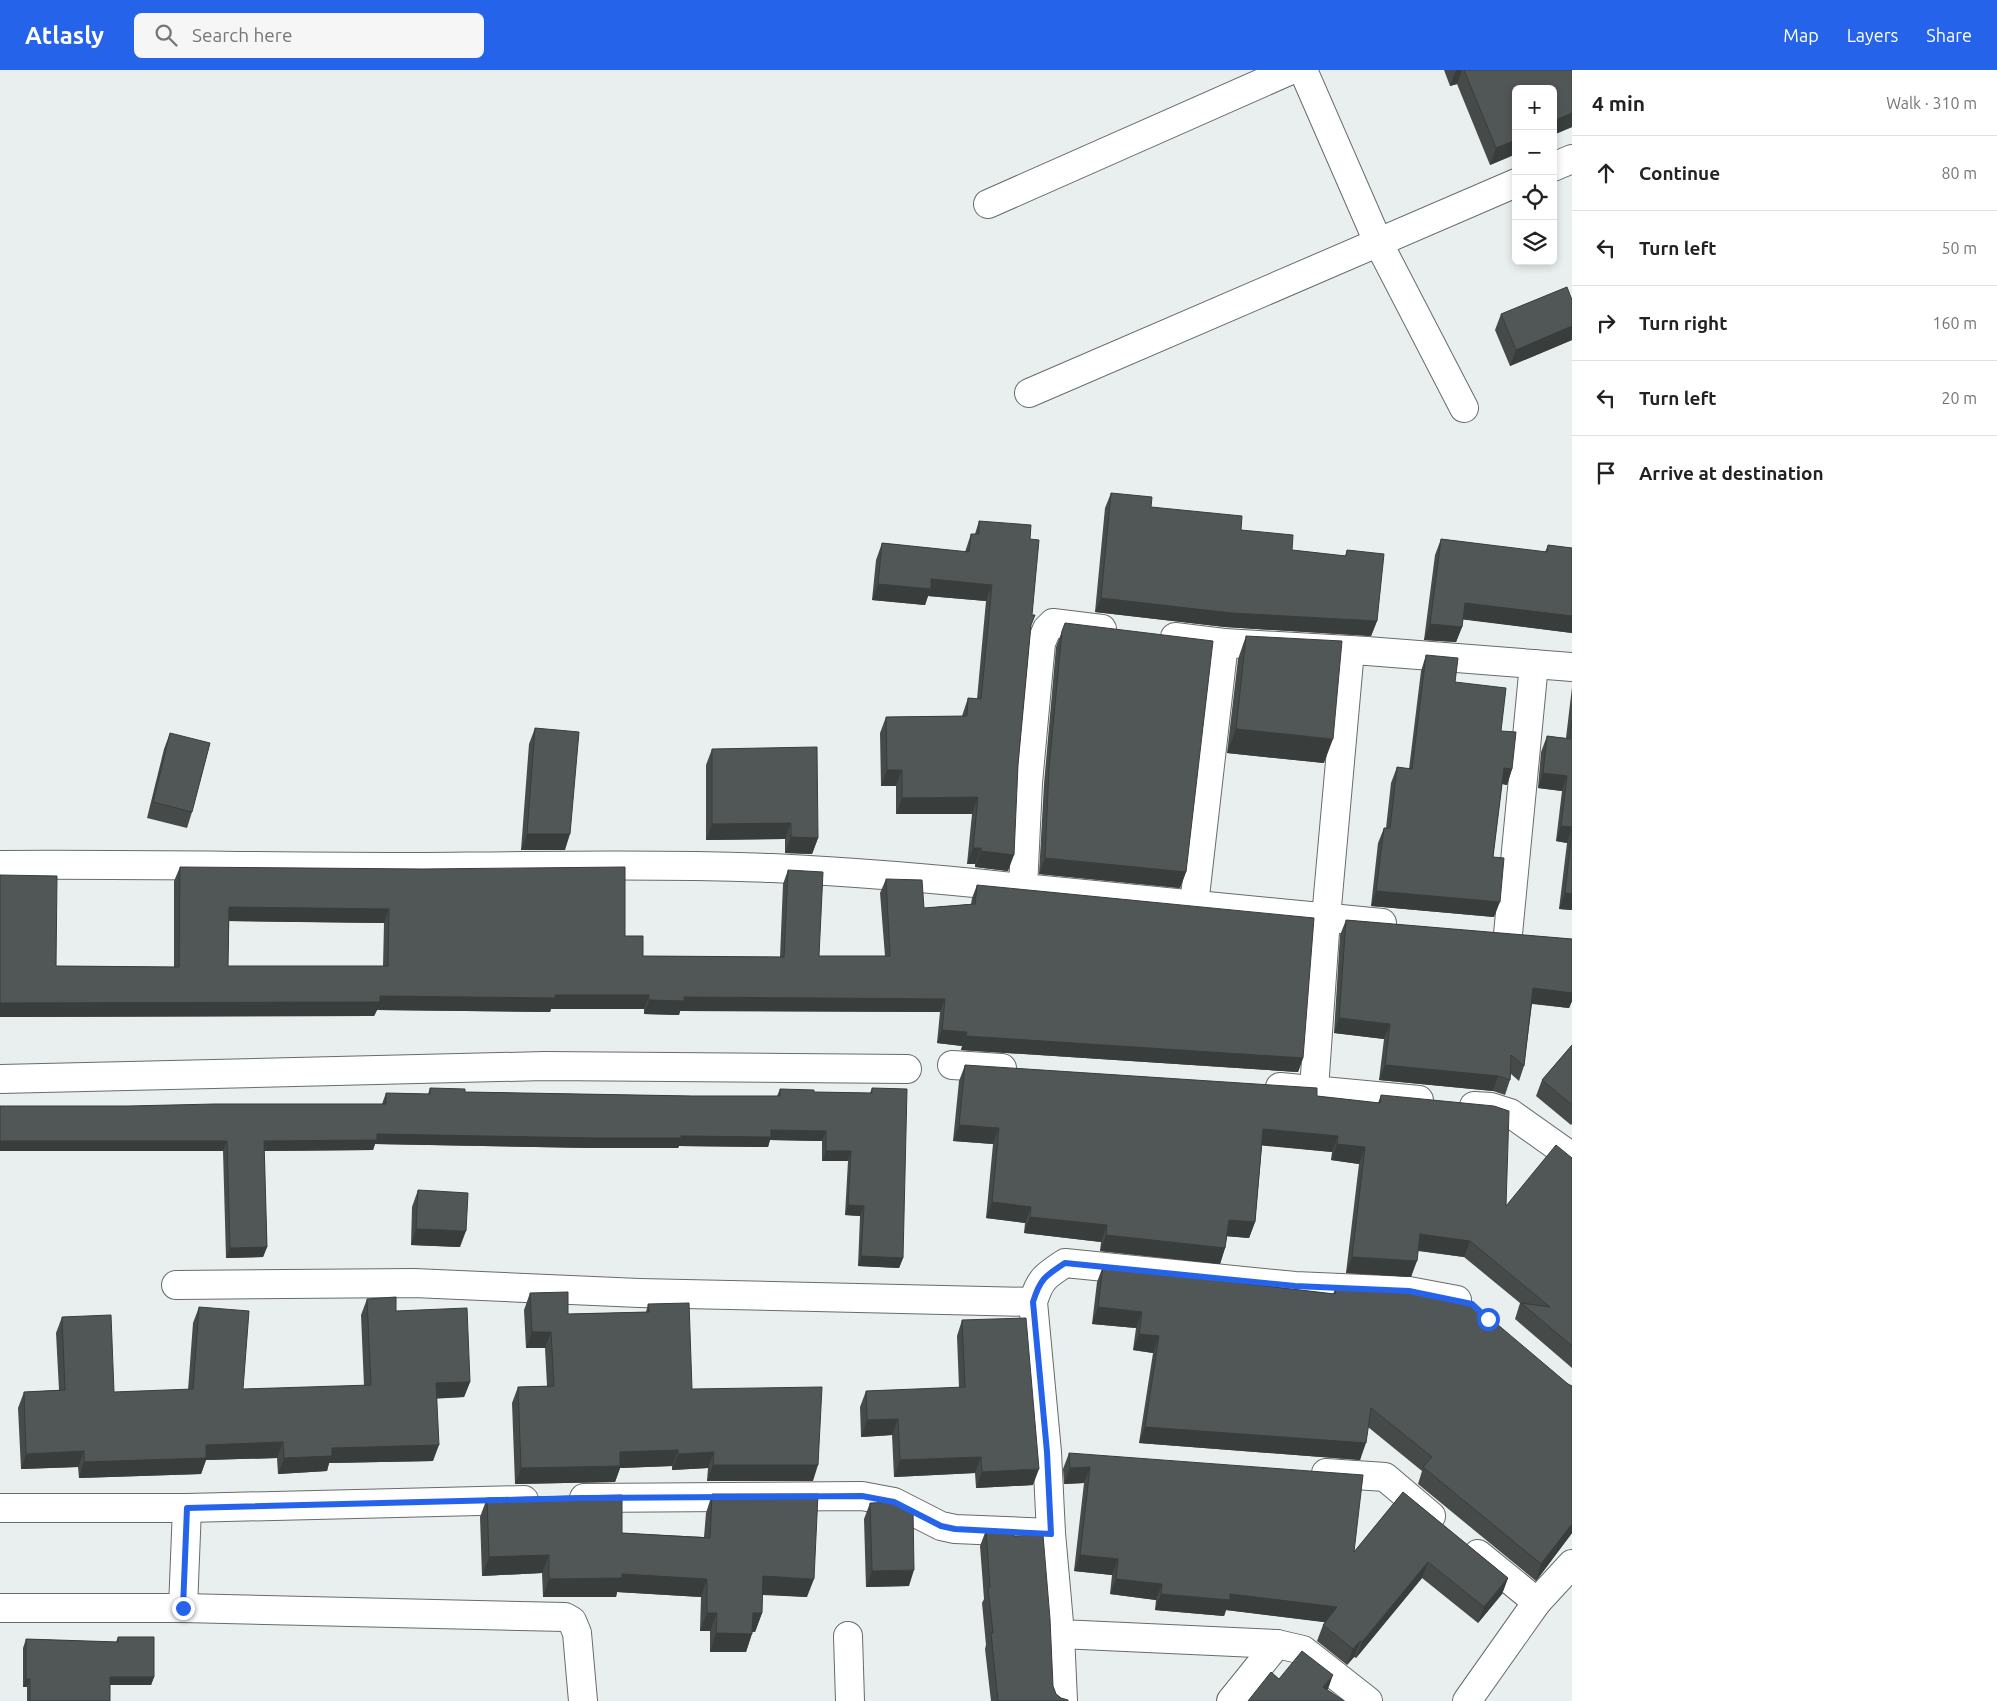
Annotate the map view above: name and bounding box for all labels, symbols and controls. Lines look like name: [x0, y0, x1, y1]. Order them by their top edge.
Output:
search box: [134, 13, 484, 58]
icon: search: [152, 21, 180, 49]
text: Atlasly: [25, 22, 104, 49]
text: Search here: [192, 24, 292, 46]
text: Map: [1783, 25, 1819, 45]
text: Layers: [1847, 25, 1898, 45]
text: Share: [1926, 25, 1972, 45]
map controls: [1512, 85, 1557, 265]
button: +: [1512, 85, 1557, 130]
text: 4 min: [1592, 91, 1645, 115]
text: Walk · 310 m: [1886, 94, 1977, 112]
button: −: [1512, 130, 1557, 175]
icon: ahead: [1592, 159, 1620, 187]
text: Continue: [1639, 162, 1720, 184]
text: 80 m: [1941, 164, 1977, 182]
button: locate: [1512, 175, 1557, 220]
button: layers: [1512, 220, 1557, 265]
icon: left: [1592, 234, 1620, 262]
text: Turn left: [1639, 237, 1717, 259]
text: 50 m: [1941, 239, 1977, 257]
icon: right: [1592, 309, 1620, 337]
text: Turn right: [1639, 312, 1727, 334]
text: 160 m: [1932, 314, 1977, 332]
icon: left: [1592, 384, 1620, 412]
text: Turn left: [1639, 387, 1717, 409]
text: 20 m: [1941, 389, 1977, 407]
icon: arrive: [1592, 459, 1620, 487]
text: Arrive at destination: [1639, 462, 1824, 484]
route start: [1477, 1308, 1500, 1331]
route end: [172, 1597, 195, 1620]

